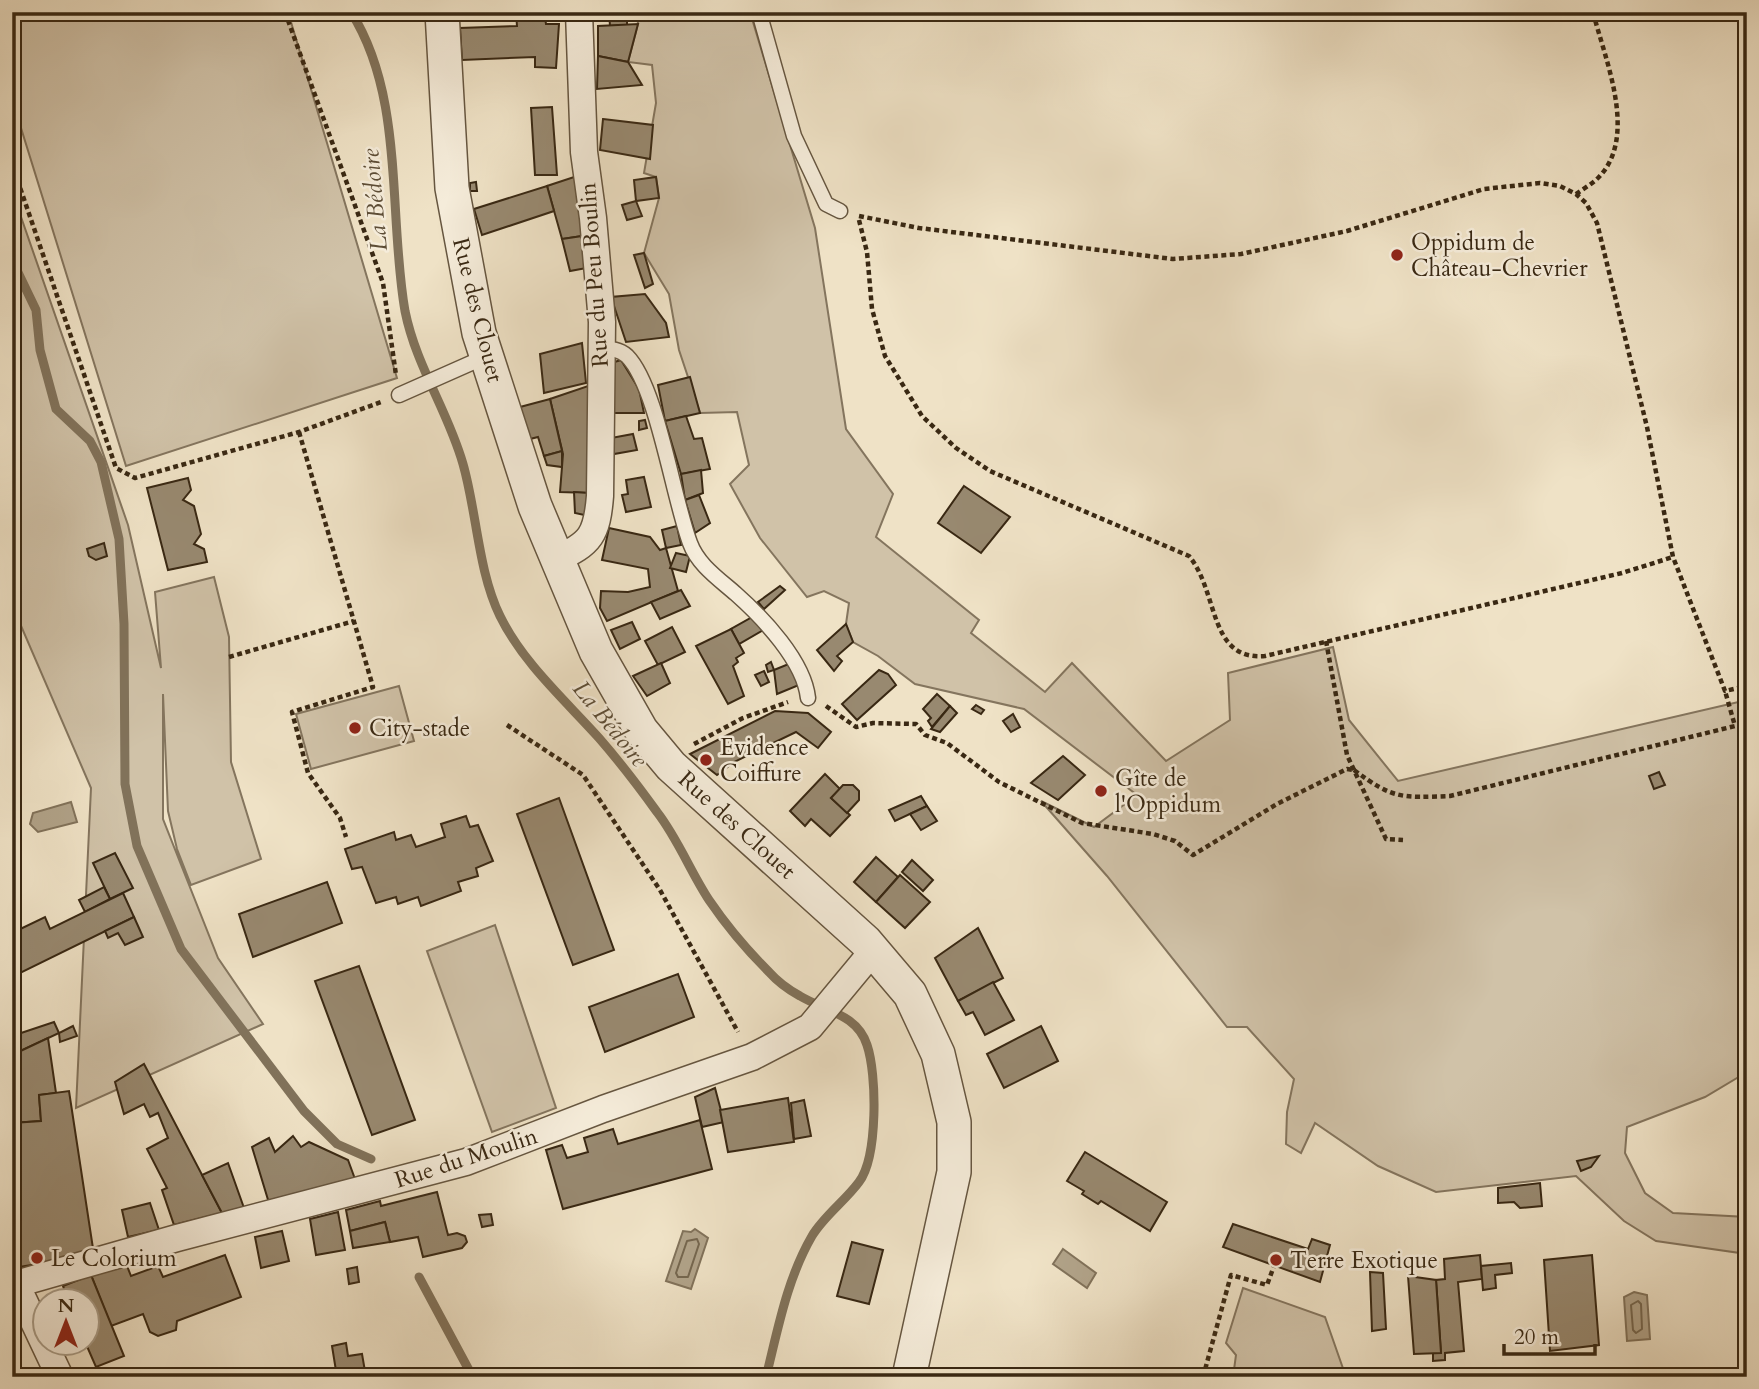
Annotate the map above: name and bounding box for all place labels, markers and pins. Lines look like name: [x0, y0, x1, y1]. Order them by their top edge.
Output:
place label: Oppidum de Château-Chevrier: [1411, 227, 1588, 284]
marker: Oppidum de Château-Chevrier: [1389, 247, 1405, 263]
place label: City-stade: [369, 713, 470, 744]
marker: City-stade: [347, 720, 363, 736]
place label: Evidence Coiffure: [720, 732, 809, 789]
marker: Evidence Coiffure: [698, 752, 714, 768]
place label: Gîte de l'Oppidum: [1115, 763, 1222, 820]
marker: Gîte de l'Oppidum: [1093, 783, 1109, 799]
place label: Le Colorium: [51, 1243, 177, 1274]
place label: Terre Exotique: [1290, 1245, 1438, 1276]
marker: Le Colorium: [29, 1250, 45, 1266]
marker: Terre Exotique: [1268, 1252, 1284, 1268]

